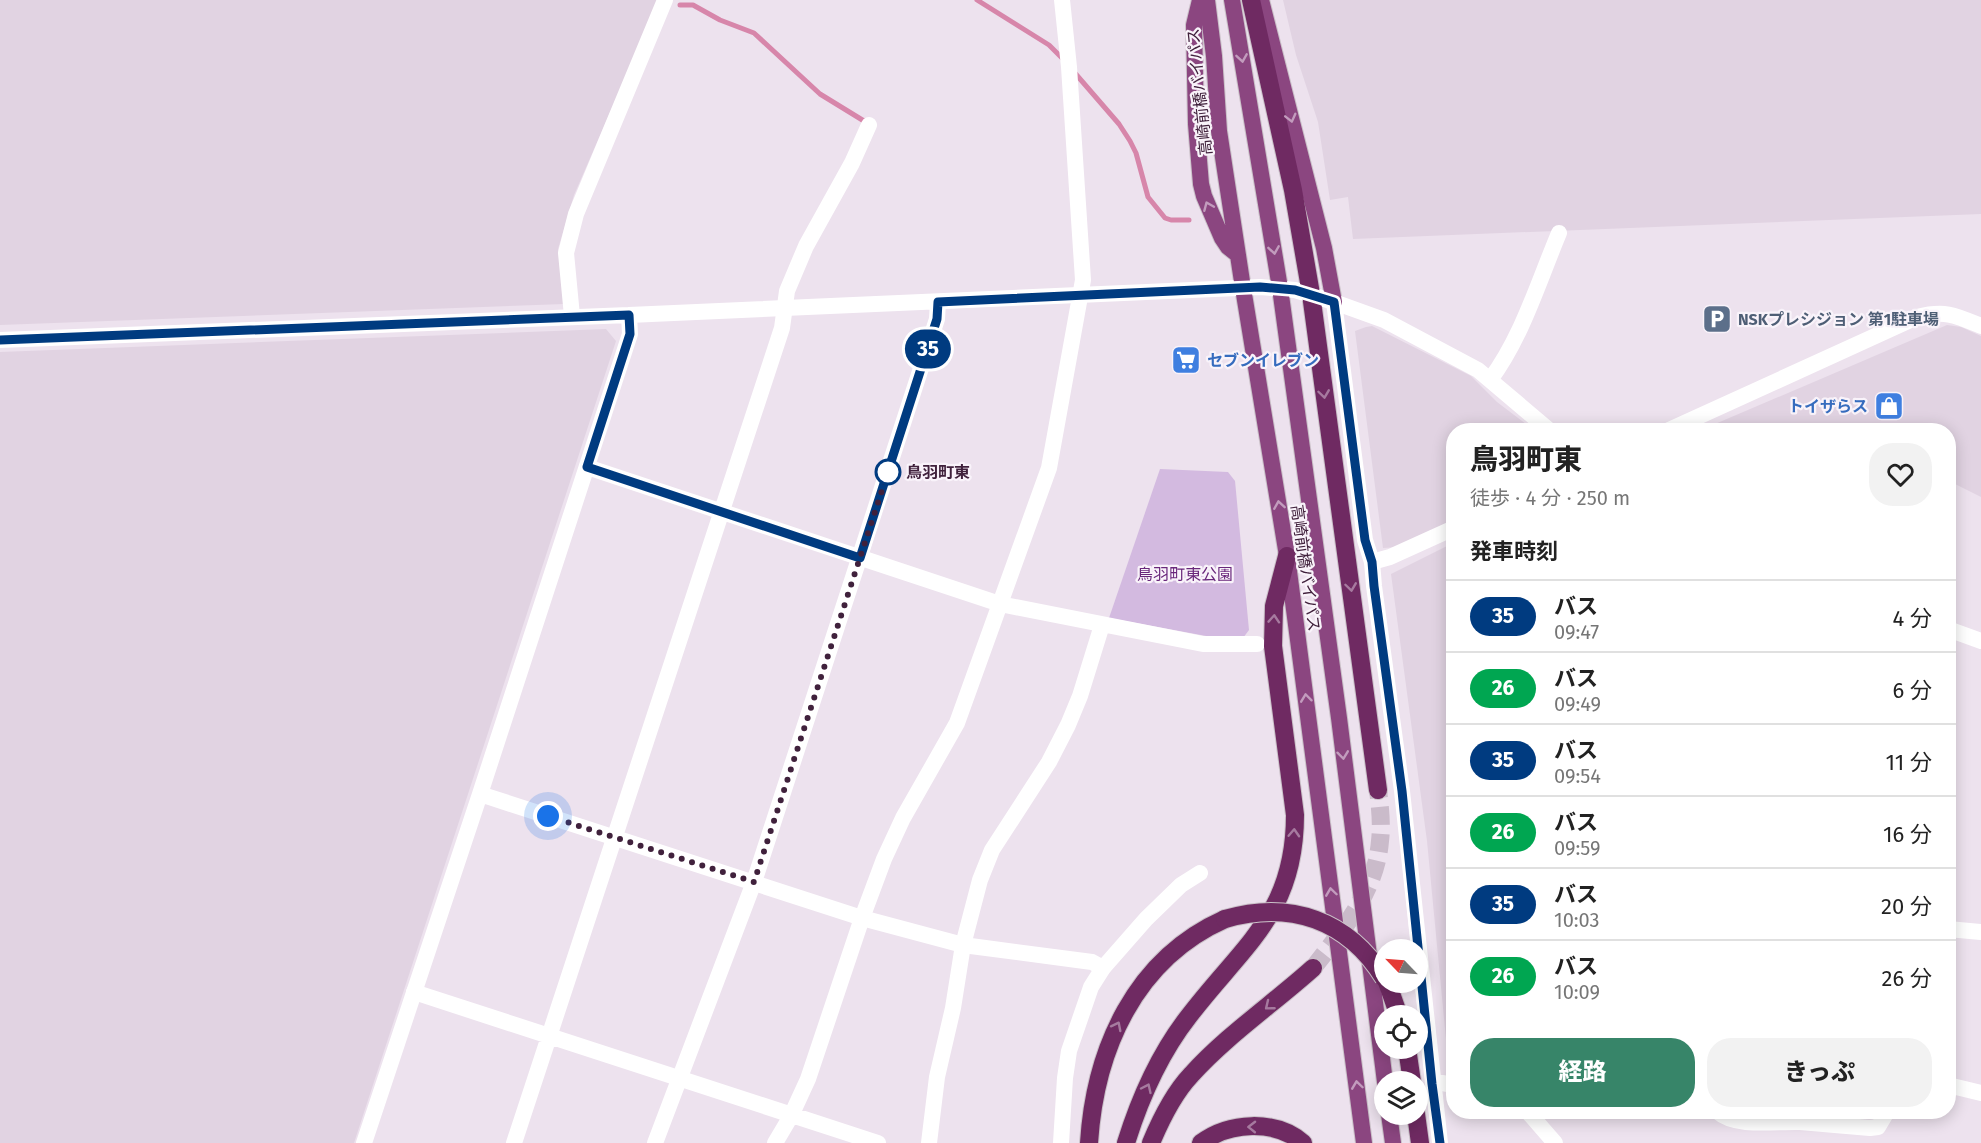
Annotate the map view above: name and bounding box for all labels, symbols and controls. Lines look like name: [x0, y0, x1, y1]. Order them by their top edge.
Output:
street label: 高崎前橋バイパス: [1183, 27, 1216, 156]
one-way arrow: [1235, 53, 1247, 62]
one-way arrow: [1284, 112, 1297, 122]
one-way arrow: [1203, 201, 1215, 212]
one-way arrow: [1267, 245, 1279, 255]
parking icon: NSKプレシジョン 第1駐車場: [1701, 303, 1733, 335]
place label: NSKプレシジョン 第1駐車場: [1738, 310, 1939, 329]
line badge: 35: [901, 330, 955, 368]
text: 35: [917, 336, 939, 362]
supermarket icon: セブンイレブン: [1170, 344, 1202, 376]
place label: セブンイレブン: [1207, 351, 1319, 370]
one-way arrow: [1318, 389, 1330, 398]
shop icon: トイザらス: [1873, 390, 1905, 422]
place label: トイザらス: [1788, 397, 1868, 416]
text: 鳥羽町東: [1470, 443, 1582, 476]
button: heart: [1869, 443, 1932, 506]
marker: 鳥羽町東: [875, 459, 901, 485]
place label: 鳥羽町東: [906, 463, 970, 482]
text: 徒歩 · 4 分 · 250 m: [1470, 486, 1630, 510]
one-way arrow: [1273, 501, 1285, 510]
street label: 高崎前橋バイパス: [1287, 504, 1324, 633]
text: 発車時刻: [1470, 538, 1558, 565]
park label: 鳥羽町東公園: [1137, 565, 1233, 584]
one-way arrow: [1344, 582, 1356, 592]
text: バス: [1554, 593, 1598, 620]
text: 35: [1492, 603, 1514, 629]
text: 4 分: [1892, 605, 1932, 632]
one-way arrow: [1267, 614, 1280, 623]
text: 09:47: [1554, 620, 1599, 644]
text: バス: [1554, 665, 1598, 692]
text: 26: [1492, 675, 1514, 701]
text: 6 分: [1892, 677, 1932, 704]
text: 09:49: [1554, 692, 1601, 716]
one-way arrow: [1300, 694, 1312, 703]
text: バス: [1554, 737, 1598, 764]
text: 35: [1492, 747, 1514, 773]
text: 11 分: [1885, 749, 1932, 776]
one-way arrow: [1337, 751, 1349, 760]
text: 09:54: [1554, 764, 1601, 788]
your location: [533, 801, 563, 831]
text: バス: [1554, 809, 1598, 836]
text: 26: [1492, 819, 1514, 845]
text: 16 分: [1883, 821, 1932, 848]
one-way arrow: [1288, 829, 1301, 838]
text: 09:59: [1554, 836, 1601, 860]
text: バス: [1554, 881, 1598, 908]
one-way arrow: [1325, 887, 1338, 896]
text: 35: [1492, 891, 1514, 917]
text: 20 分: [1881, 893, 1932, 920]
text: 10:03: [1554, 908, 1600, 932]
north arrow: [1374, 939, 1428, 993]
map controls: [1374, 939, 1428, 1125]
text: バス: [1554, 953, 1598, 980]
text: 26: [1492, 963, 1514, 989]
text: 26 分: [1882, 965, 1932, 992]
text: 10:09: [1554, 980, 1600, 1004]
one-way arrow: [1265, 999, 1276, 1010]
button: locate: [1374, 1005, 1428, 1059]
one-way arrow: [1110, 1022, 1121, 1032]
button: 経路: [1470, 1038, 1695, 1107]
button: きっぷ: [1707, 1038, 1932, 1107]
button: layers: [1374, 1071, 1428, 1125]
one-way arrow: [1351, 1080, 1363, 1090]
one-way arrow: [1139, 1084, 1151, 1095]
one-way arrow: [1247, 1121, 1256, 1133]

